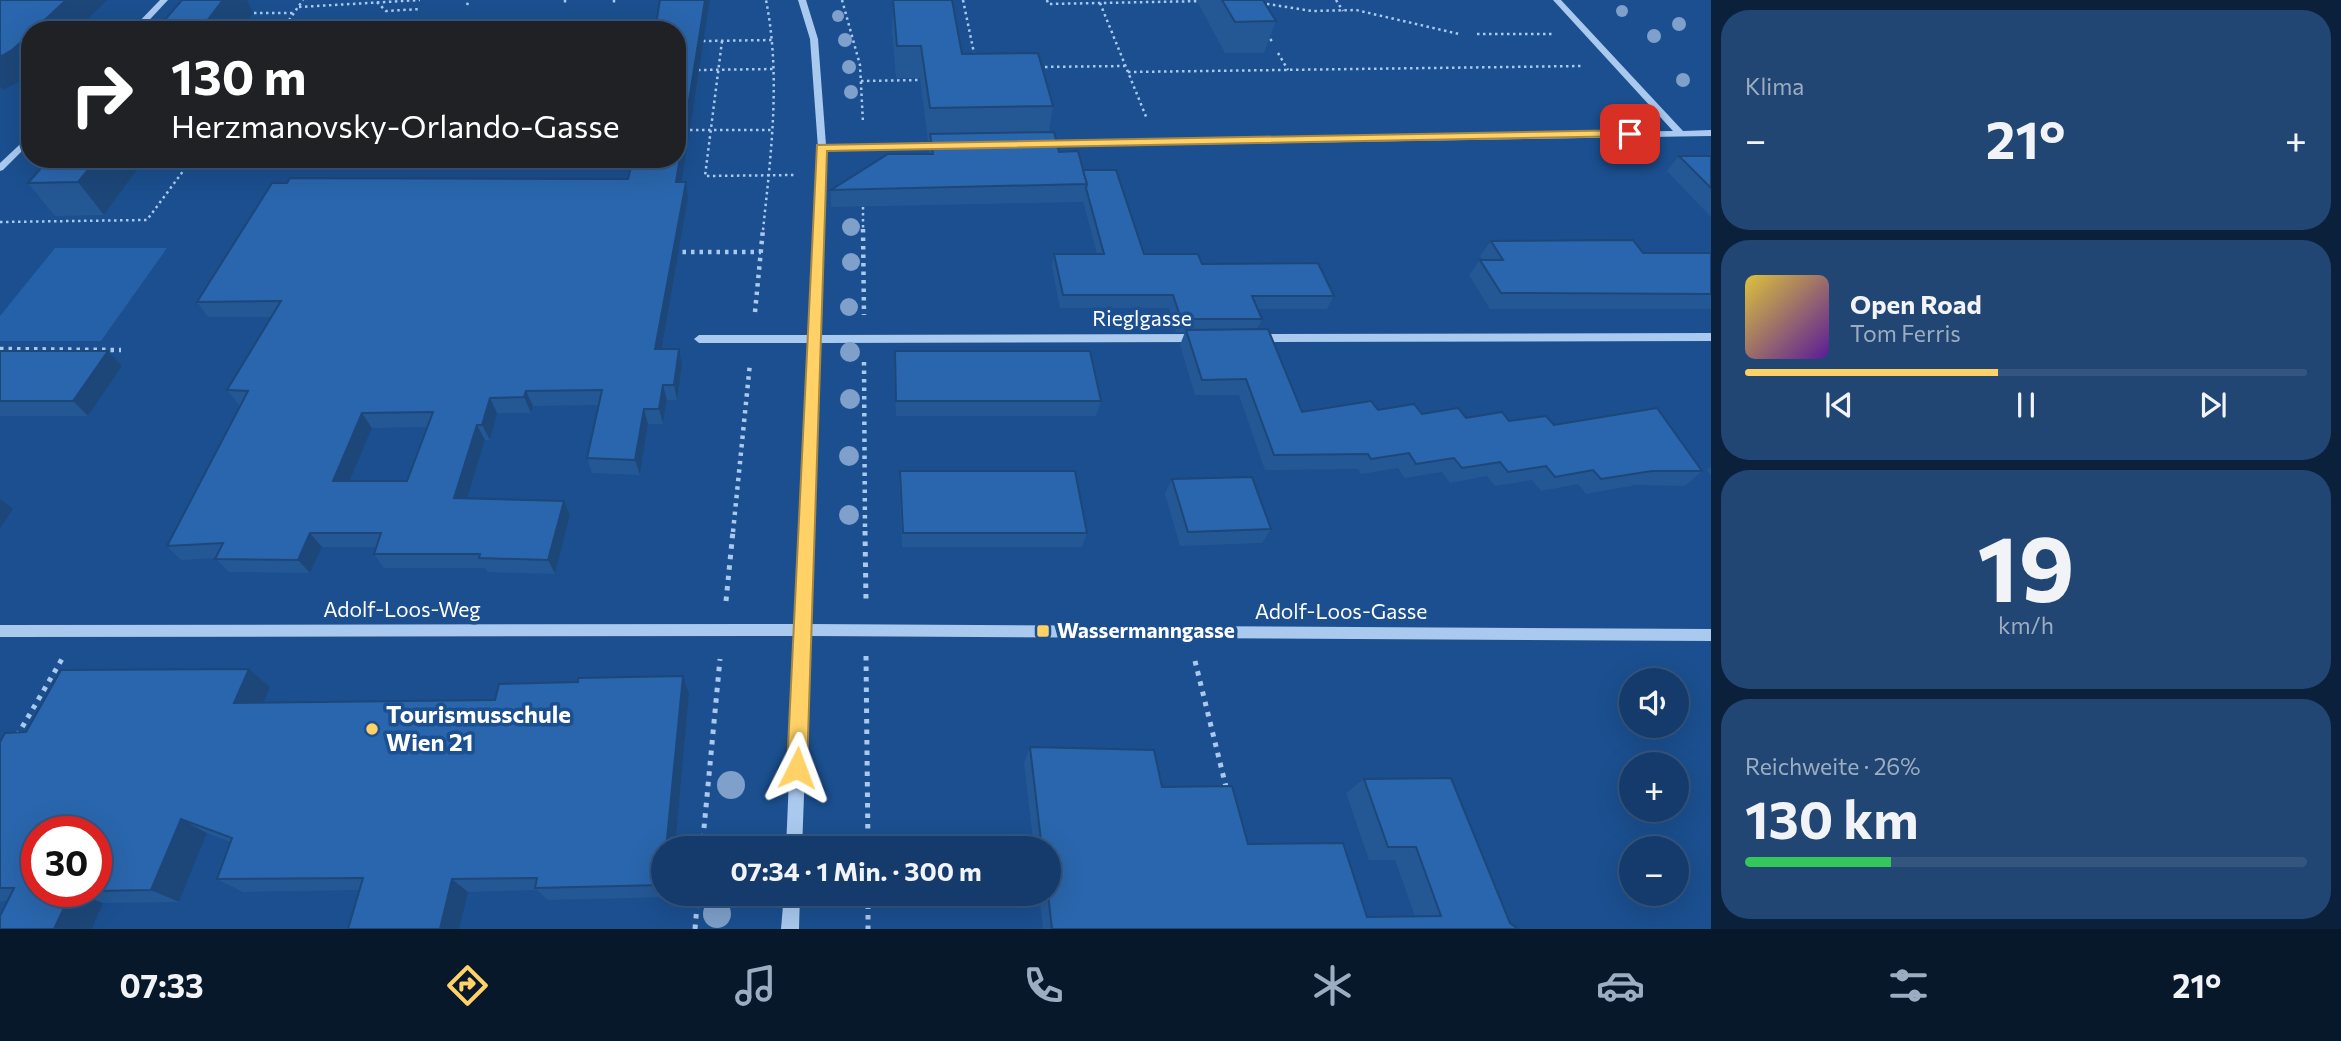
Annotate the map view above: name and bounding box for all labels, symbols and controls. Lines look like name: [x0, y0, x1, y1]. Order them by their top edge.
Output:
text: 130 m: [171, 45, 306, 105]
icon: right: [56, 49, 147, 140]
text: Klima: [1745, 72, 1804, 100]
pin: [1600, 104, 1660, 164]
text: Herzmanovsky-Orlando-Gasse: [171, 105, 620, 145]
text: 21°: [1986, 106, 2065, 170]
icon: arrive: [1611, 115, 1649, 153]
text: −: [1745, 115, 1767, 162]
text: +: [2285, 115, 2307, 162]
text: Open Road: [1850, 288, 1982, 319]
street label: Rieglgasse: [1092, 305, 1192, 330]
text: Tom Ferris: [1850, 319, 1961, 347]
icon: previous: [1820, 386, 1858, 424]
icon: pause: [2007, 386, 2045, 424]
icon: next: [2194, 386, 2232, 424]
text: 19: [1977, 509, 2075, 621]
street label: Adolf-Loos-Weg: [323, 596, 481, 621]
street label: Adolf-Loos-Gasse: [1255, 598, 1427, 623]
text: km/h: [1998, 611, 2054, 639]
place label: Wassermanngasse: [1057, 617, 1235, 642]
marker: Wassermanngasse: [1035, 623, 1051, 639]
map controls: [1619, 668, 1689, 906]
button: sound: [1619, 668, 1689, 738]
place label: Tourismusschule Wien 21: [386, 699, 571, 756]
marker: Tourismusschule Wien 21: [364, 721, 380, 737]
position arrow: [760, 731, 834, 805]
button: +: [1619, 752, 1689, 822]
text: Reichweite · 26%: [1745, 752, 1921, 780]
text: 130 km: [1745, 786, 1919, 850]
speed limit sign: 30: [21, 816, 112, 907]
button: −: [1619, 836, 1689, 906]
text: 07:34 · 1 Min. · 300 m: [730, 855, 982, 886]
icon: directions: [443, 961, 492, 1010]
icon: music: [731, 961, 780, 1010]
icon: phone: [1019, 961, 1068, 1010]
icon: climate: [1308, 961, 1357, 1010]
icon: car: [1596, 961, 1645, 1010]
icon: filters: [1884, 961, 1933, 1010]
text: 07:33: [120, 965, 204, 1005]
text: 21°: [2172, 965, 2221, 1005]

